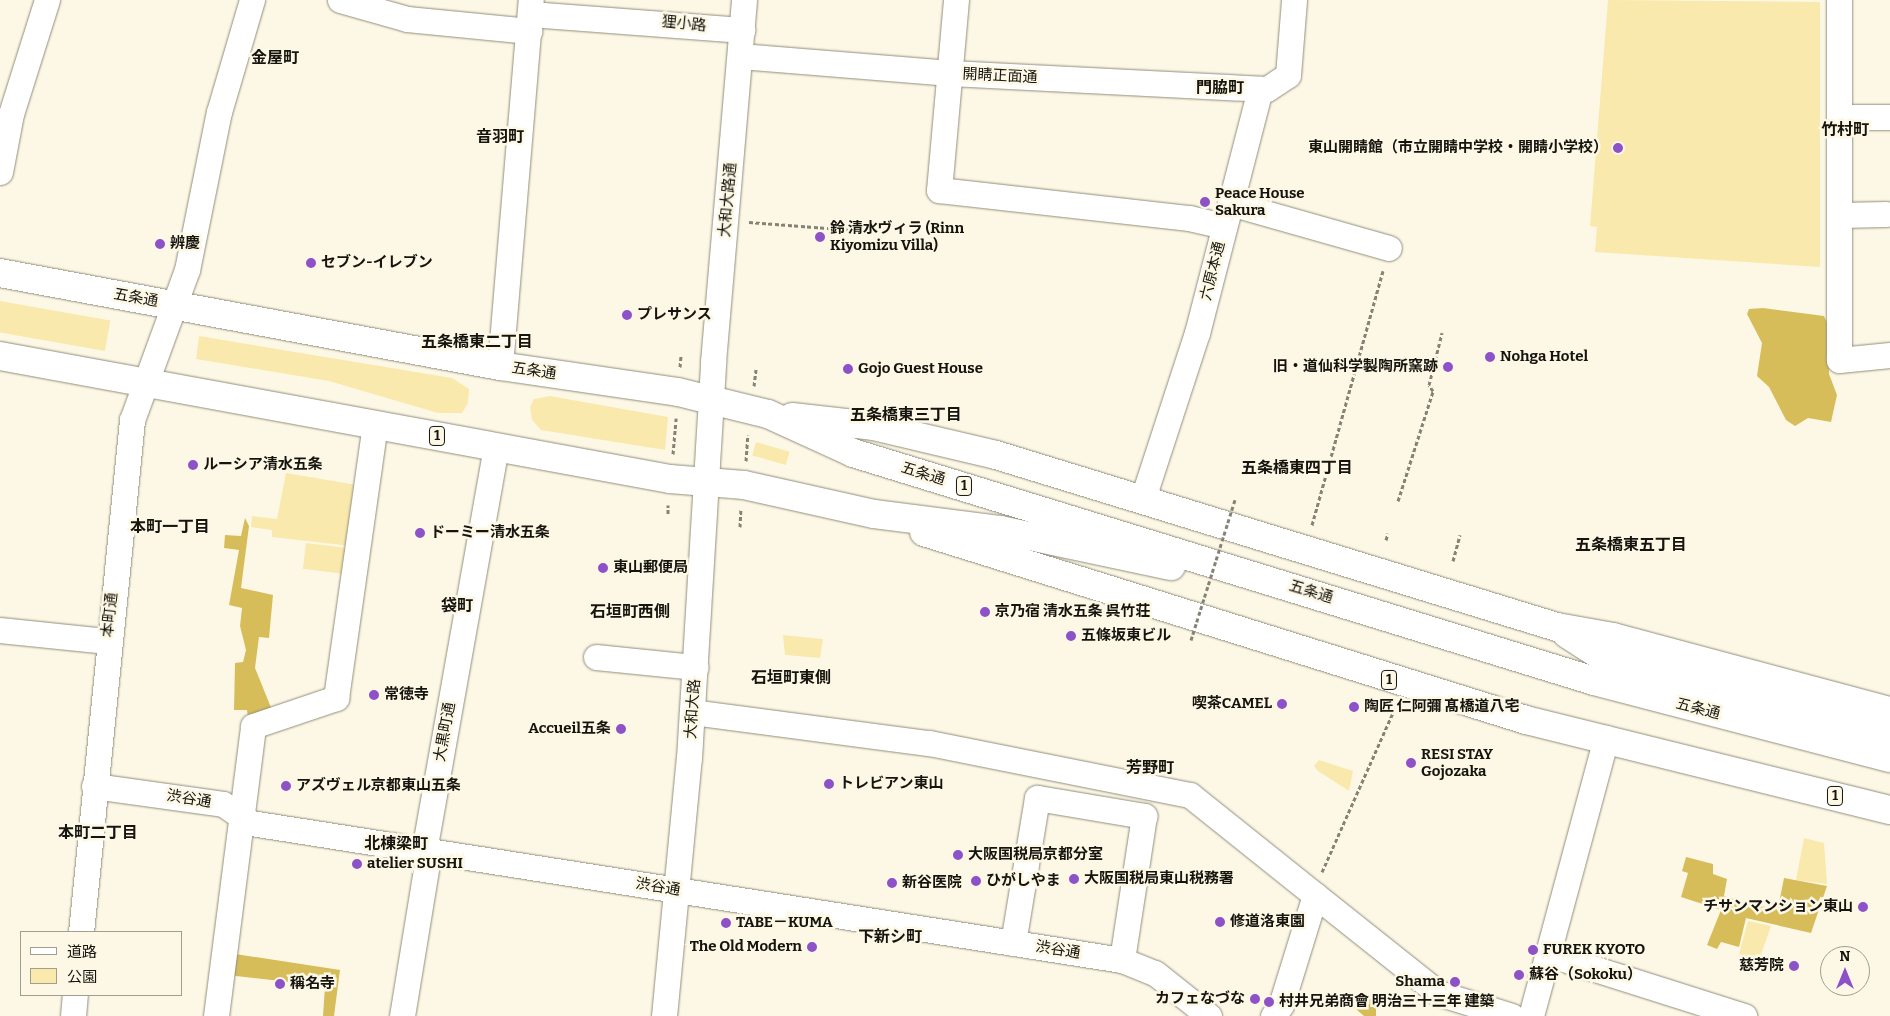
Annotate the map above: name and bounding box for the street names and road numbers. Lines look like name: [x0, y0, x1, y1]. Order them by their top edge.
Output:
street label: 狸小路: [661, 13, 707, 35]
street label: 開睛正面通: [962, 65, 1038, 87]
street label: 大和大路通: [716, 162, 740, 238]
street label: 六原本通: [1197, 240, 1229, 302]
street label: 五条通: [112, 285, 160, 311]
street label: 五条通: [510, 359, 558, 383]
road number: 1: [428, 424, 446, 448]
street label: 五条通: [899, 459, 947, 489]
road number: 1: [955, 474, 973, 498]
street label: 五条通: [1287, 577, 1335, 607]
street label: 本町通: [99, 592, 121, 638]
road number: 1: [1380, 668, 1398, 692]
street label: 大和大路: [682, 678, 704, 740]
street label: 五条通: [1674, 695, 1722, 723]
street label: 大黒町通: [431, 701, 459, 763]
road number: 1: [1826, 784, 1844, 808]
street label: 渋谷通: [165, 787, 213, 811]
street label: 渋谷通: [634, 875, 682, 899]
street label: 渋谷通: [1034, 938, 1082, 962]

